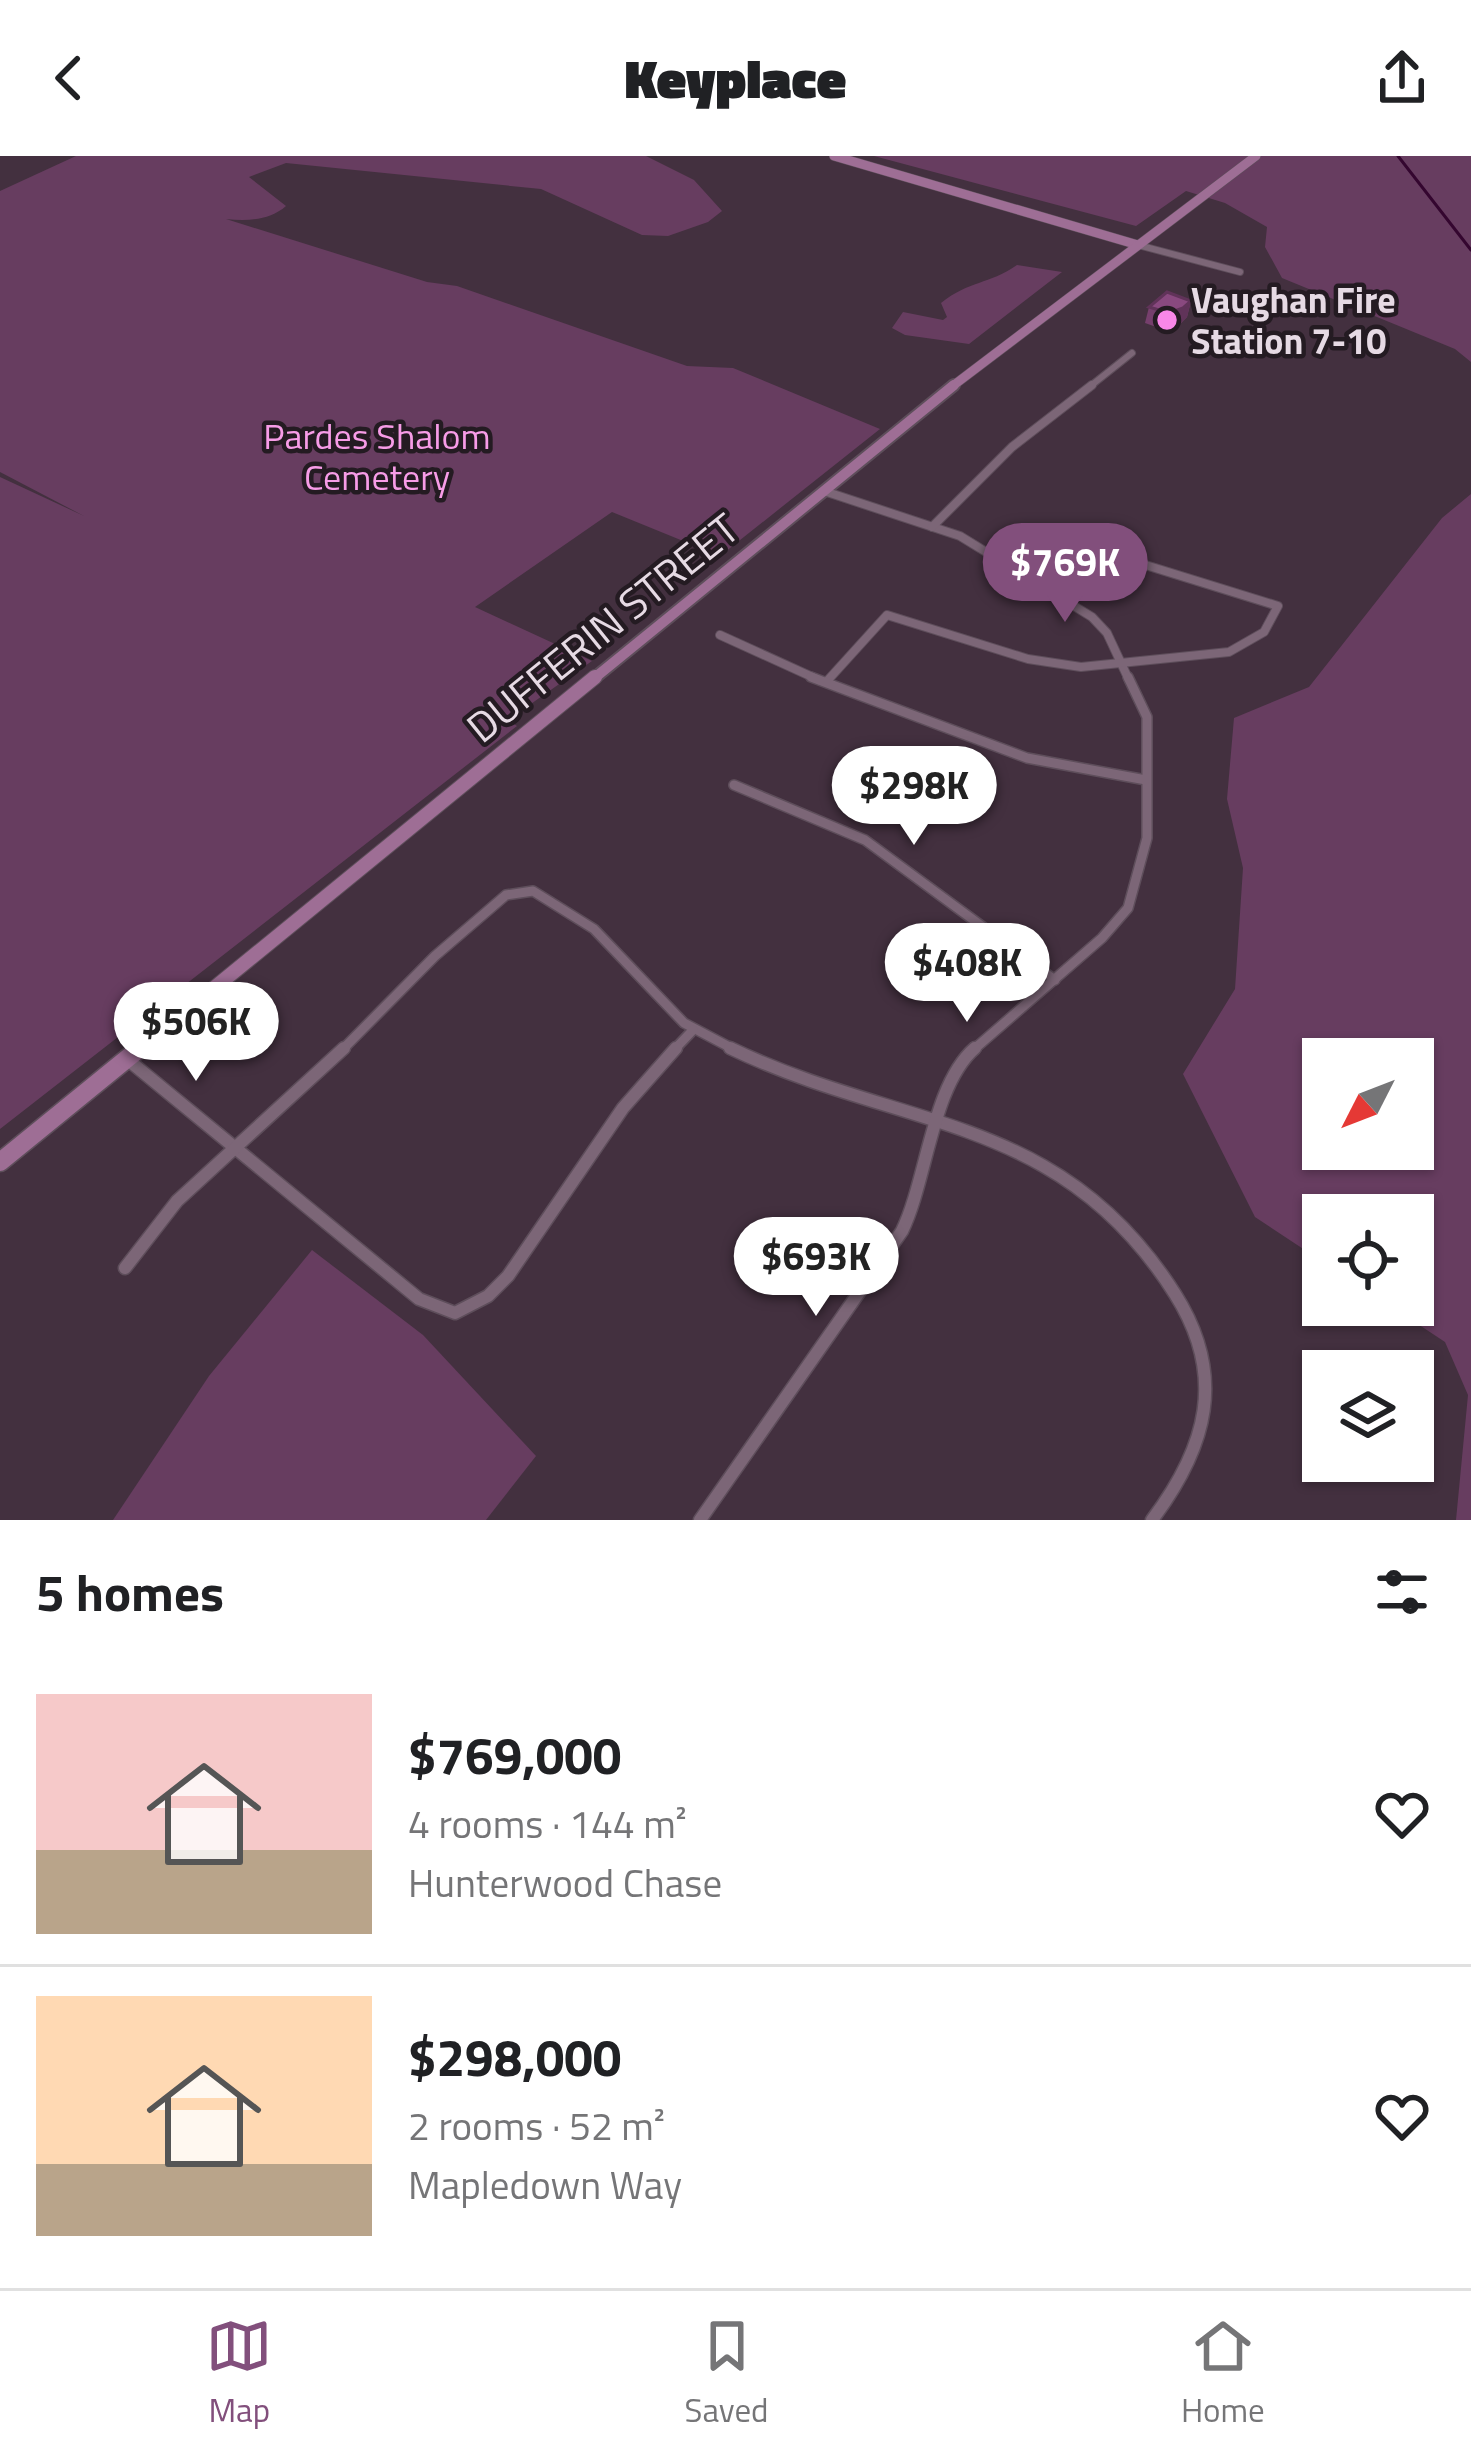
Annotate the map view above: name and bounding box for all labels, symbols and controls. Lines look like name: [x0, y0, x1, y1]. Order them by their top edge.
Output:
text: Keyplace: [625, 37, 846, 119]
icon: back: [36, 45, 102, 111]
icon: share: [1369, 45, 1435, 111]
place label: Vaughan Fire Station 7-10: [1191, 272, 1396, 368]
marker: Vaughan Fire Station 7-10: [1154, 307, 1180, 333]
park label: Pardes Shalom Cemetery: [263, 408, 491, 504]
street label: DUFFERIN STREET: [452, 497, 752, 757]
pin: $769K: [981, 523, 1149, 625]
text: $769K: [1010, 532, 1120, 591]
pin: $298K: [830, 746, 998, 848]
text: $298K: [859, 755, 969, 814]
pin: $408K: [883, 923, 1051, 1025]
text: $408K: [912, 932, 1022, 991]
pin: $506K: [112, 982, 280, 1084]
text: $506K: [141, 991, 251, 1050]
north arrow: [1302, 1038, 1434, 1170]
map controls: [1302, 1038, 1434, 1482]
button: locate: [1302, 1194, 1434, 1326]
pin: $693K: [732, 1217, 900, 1319]
text: $693K: [761, 1226, 871, 1285]
button: layers: [1302, 1350, 1434, 1482]
text: 5 homes: [36, 1553, 224, 1631]
icon: filters: [1369, 1559, 1435, 1625]
text: $769,000: [408, 1716, 621, 1794]
icon: home: [132, 1742, 276, 1886]
icon: heart: [1369, 1781, 1435, 1847]
text: 4 rooms · 144 m²: [408, 1794, 687, 1853]
text: Hunterwood Chase: [408, 1853, 722, 1912]
text: $298,000: [408, 2018, 621, 2096]
icon: home: [132, 2044, 276, 2188]
icon: heart: [1369, 2083, 1435, 2149]
text: 2 rooms · 52 m²: [408, 2096, 665, 2155]
text: Mapledown Way: [408, 2155, 682, 2214]
tab: Map: [206, 2313, 272, 2435]
tab: Saved: [685, 2313, 769, 2435]
tab: Home: [1181, 2313, 1265, 2435]

